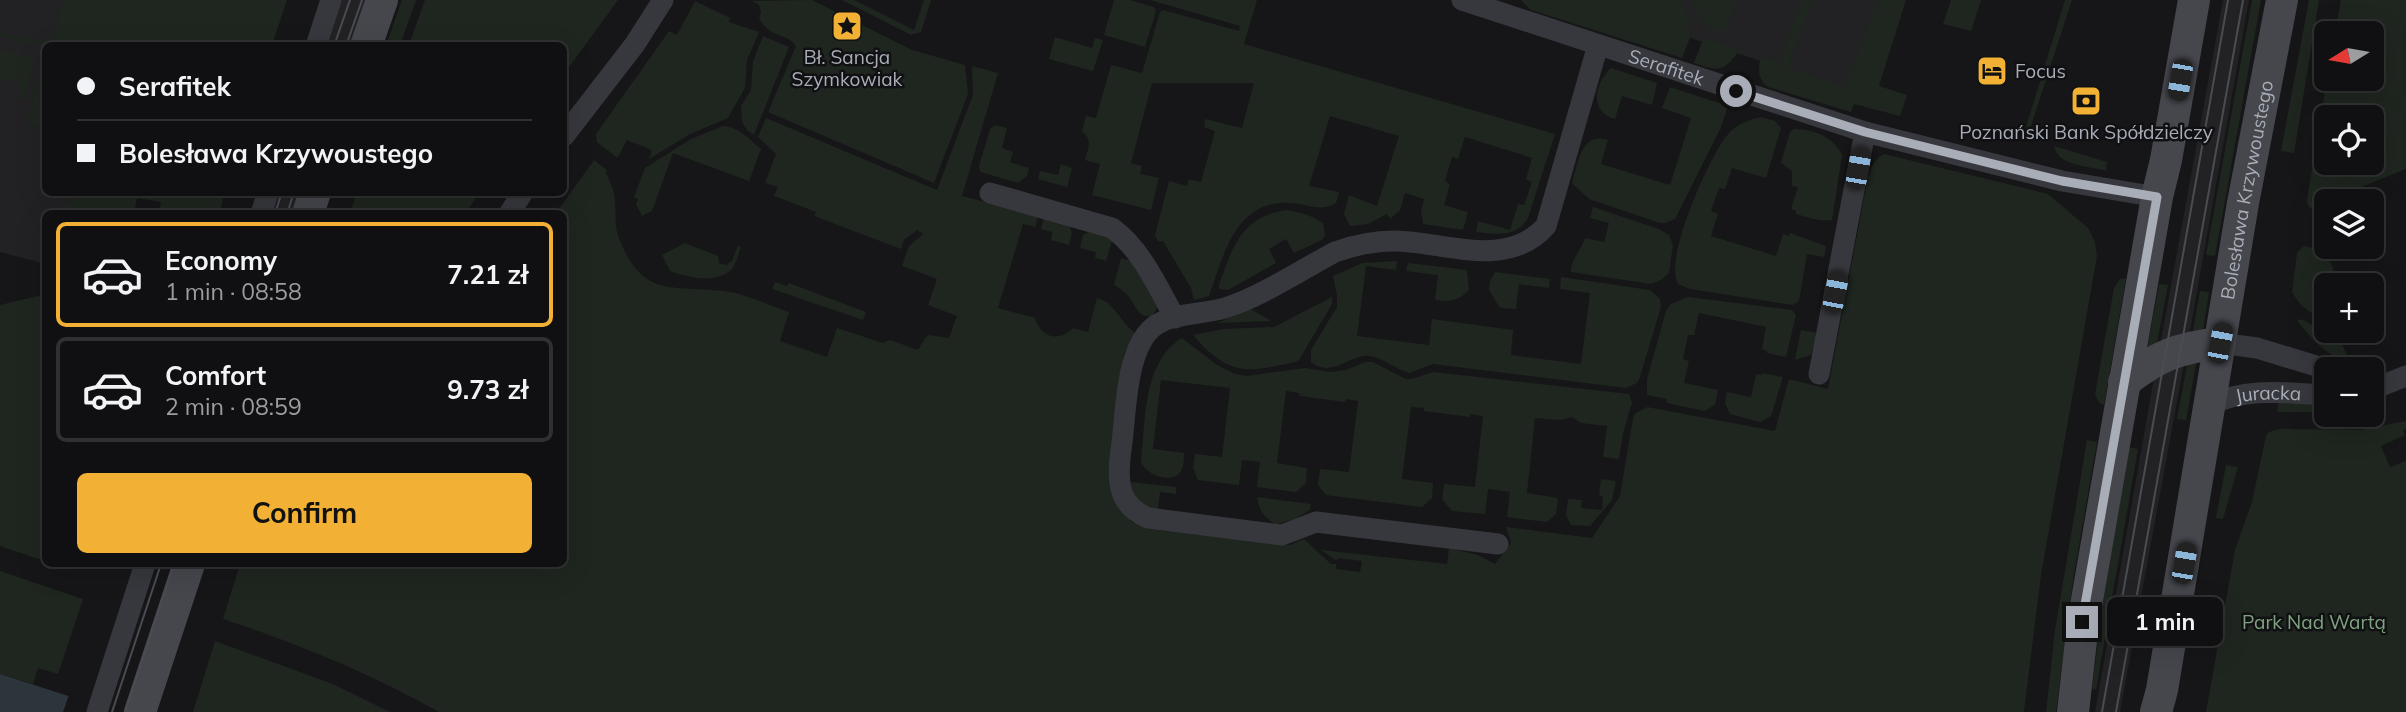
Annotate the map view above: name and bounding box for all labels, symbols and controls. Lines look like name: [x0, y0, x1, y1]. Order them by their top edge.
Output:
place icon: Bł. Sancja Szymkowiak: [830, 9, 864, 43]
north arrow: [2314, 21, 2384, 91]
map controls: [2314, 21, 2384, 427]
street label: Serafitek: [1626, 43, 1707, 91]
place label: Bł. Sancja Szymkowiak: [792, 45, 903, 91]
hotel icon: Focus: [1975, 54, 2009, 88]
car: [2167, 57, 2194, 103]
place label: Focus: [2015, 59, 2066, 83]
text: Serafitek: [119, 70, 231, 103]
route start: [1720, 75, 1752, 107]
street label: Bolesława Krzywoustego: [2215, 78, 2278, 301]
bank icon: Poznański Bank Spółdzielczy: [2069, 84, 2103, 118]
button: locate: [2314, 105, 2384, 175]
place label: Poznański Bank Spółdzielczy: [1959, 120, 2213, 144]
text: Bolesława Krzywoustego: [119, 137, 433, 170]
car: [1845, 145, 1872, 191]
button: layers: [2314, 189, 2384, 259]
icon: car: [81, 243, 144, 306]
text: Economy: [165, 244, 277, 277]
text: 7.21 zł: [447, 258, 528, 291]
car: [1821, 269, 1850, 315]
button: +: [2314, 273, 2384, 343]
text: 1 min · 08:58: [165, 277, 302, 306]
car: [2206, 320, 2235, 366]
button: −: [2314, 357, 2384, 427]
icon: car: [81, 358, 144, 421]
text: Comfort: [165, 359, 266, 392]
text: 9.73 zł: [447, 373, 528, 406]
street label: Juracka: [2233, 380, 2302, 408]
text: 2 min · 08:59: [165, 392, 302, 421]
button: Confirm: [77, 473, 532, 553]
car: [2171, 540, 2198, 586]
callout: 1 min: [2106, 598, 2222, 646]
route end: [2066, 606, 2098, 638]
text: 1 min: [2135, 607, 2195, 636]
park label: Park Nad Wartą: [2242, 610, 2386, 634]

